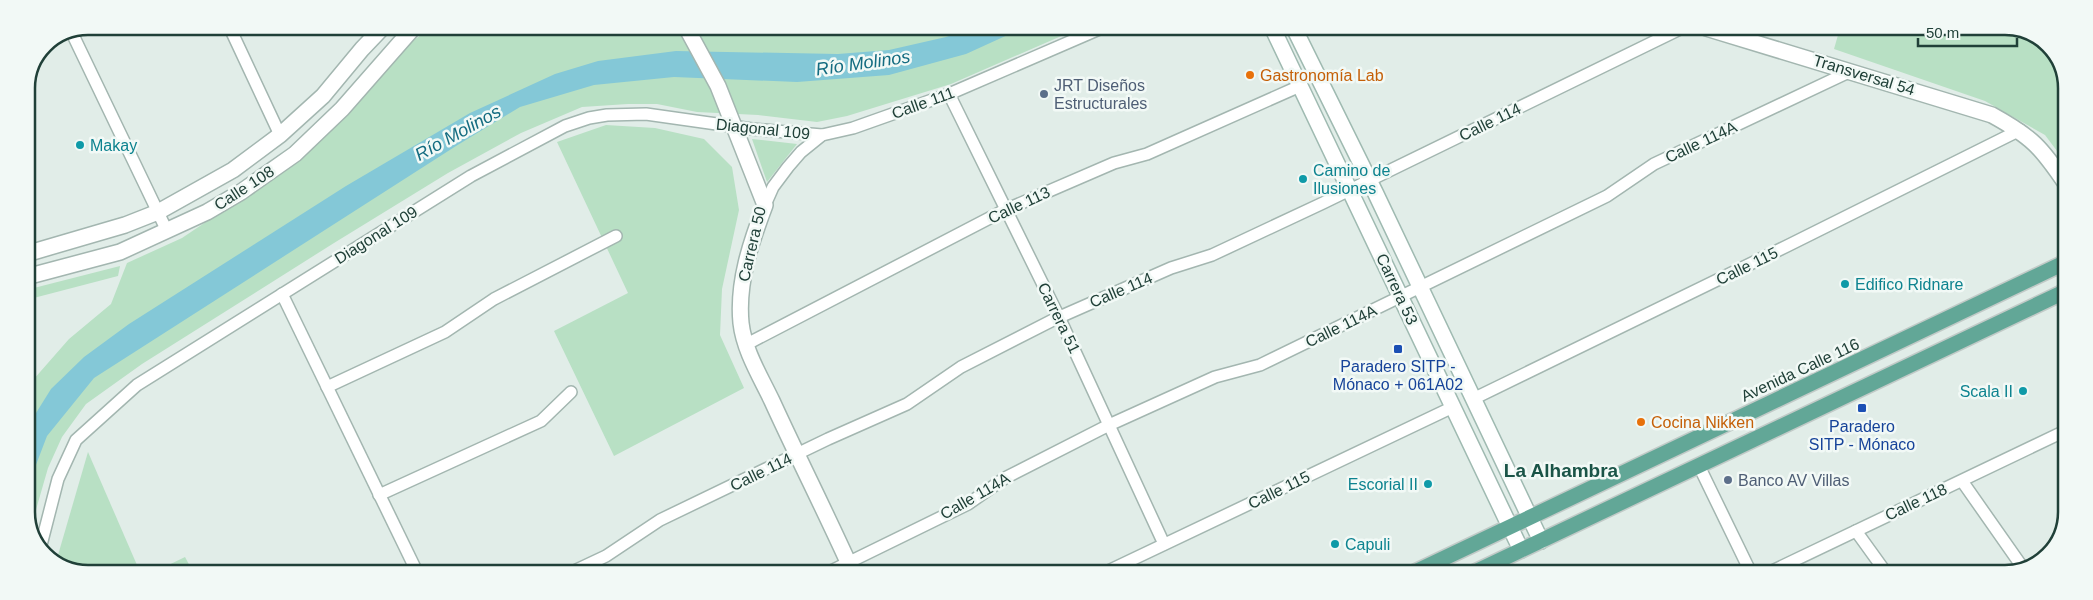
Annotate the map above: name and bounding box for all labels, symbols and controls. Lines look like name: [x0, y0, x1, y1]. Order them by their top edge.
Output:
scale bar: [1918, 15, 2017, 47]
text: 50 m: [1926, 24, 1959, 41]
water label: Río Molinos: [815, 46, 911, 80]
street label: Transversal 54: [1811, 51, 1917, 99]
place label: Gastronomía Lab: [1260, 67, 1384, 84]
marker: Gastronomía Lab: [1244, 69, 1256, 81]
place label: JRT Diseños Estructurales: [1054, 77, 1147, 112]
street label: Calle 111: [889, 84, 957, 122]
marker: JRT Diseños Estructurales: [1038, 88, 1050, 100]
street label: Calle 114: [1456, 100, 1524, 144]
water label: Río Molinos: [412, 101, 504, 165]
street label: Diagonal 109: [715, 116, 811, 142]
street label: Calle 114A: [1662, 118, 1740, 166]
place label: Makay: [90, 137, 137, 154]
marker: Makay: [74, 139, 86, 151]
street label: Calle 108: [211, 162, 277, 214]
place label: Camino de Ilusiones: [1313, 162, 1390, 197]
marker: Camino de Ilusiones: [1297, 173, 1309, 185]
street label: Calle 113: [985, 183, 1053, 227]
street label: Diagonal 109: [332, 203, 421, 267]
street label: Carrera 50: [735, 205, 769, 283]
street label: Calle 115: [1713, 244, 1781, 288]
street label: Carrera 53: [1373, 251, 1421, 327]
street label: Calle 114: [1087, 269, 1155, 311]
place label: Edifico Ridnare: [1855, 276, 1964, 293]
marker: Edifico Ridnare: [1839, 278, 1851, 290]
street label: Carrera 51: [1035, 280, 1083, 356]
street label: Calle 114A: [1303, 301, 1380, 351]
street label: Avenida Calle 116: [1738, 335, 1862, 405]
marker: Paradero SITP - Mónaco + 061A02: [1392, 343, 1404, 355]
place label: Paradero SITP - Mónaco + 061A02: [1333, 358, 1463, 393]
place label: Scala II: [1960, 383, 2013, 400]
marker: Scala II: [2017, 385, 2029, 397]
marker: Paradero SITP - Mónaco: [1856, 402, 1868, 414]
place label: Cocina Nikken: [1651, 414, 1754, 431]
marker: Cocina Nikken: [1635, 416, 1647, 428]
place label: Paradero SITP - Mónaco: [1809, 418, 1915, 453]
street label: Calle 114: [727, 450, 795, 494]
district label: La Alhambra: [1504, 460, 1619, 481]
street label: Calle 115: [1245, 468, 1313, 512]
street label: Calle 114A: [937, 469, 1013, 523]
place label: Banco AV Villas: [1738, 472, 1849, 489]
marker: Banco AV Villas: [1722, 474, 1734, 486]
place label: Escorial II: [1348, 476, 1418, 493]
marker: Escorial II: [1422, 478, 1434, 490]
street label: Calle 118: [1882, 480, 1950, 524]
place label: Capuli: [1345, 536, 1390, 553]
marker: Capuli: [1329, 538, 1341, 550]

